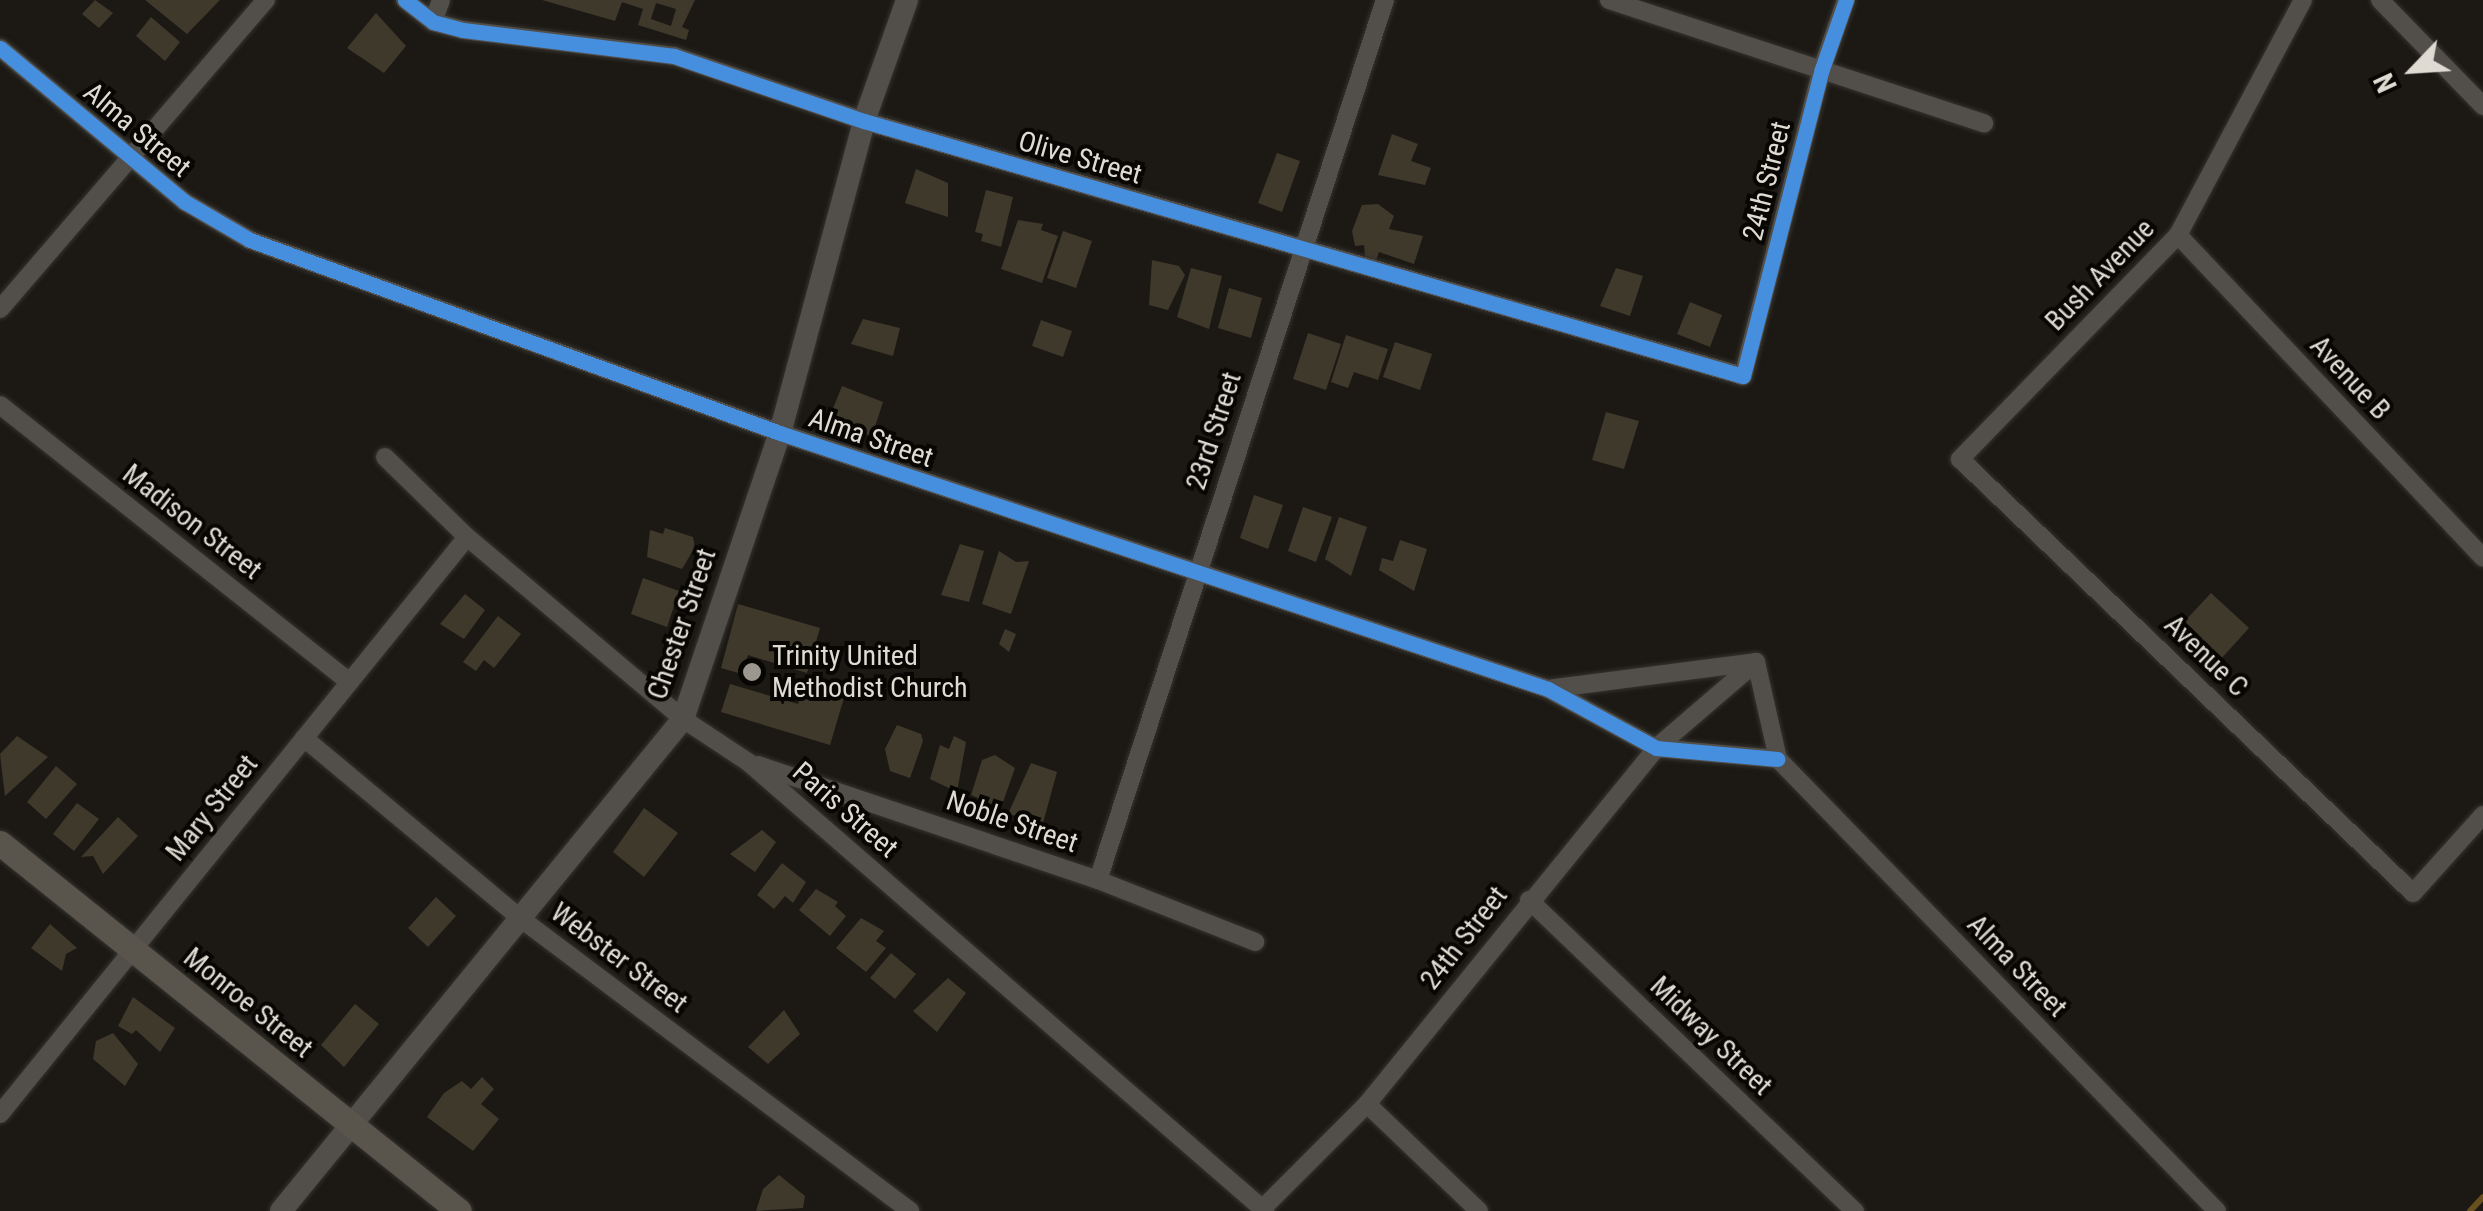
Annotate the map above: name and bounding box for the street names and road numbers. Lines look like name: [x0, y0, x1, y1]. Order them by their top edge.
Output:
street label: Alma Street: [77, 76, 197, 184]
street label: 24th Street: [1736, 118, 1798, 244]
street label: Olive Street: [1015, 124, 1145, 192]
street label: Bush Avenue: [2039, 212, 2161, 338]
street label: Avenue B: [2303, 329, 2397, 427]
street label: 23rd Street: [1179, 368, 1249, 494]
street label: Alma Street: [804, 401, 938, 475]
street label: Madison Street: [116, 457, 268, 587]
street label: Chester Street: [641, 544, 723, 704]
street label: Avenue C: [2157, 608, 2255, 704]
street label: Mary Street: [159, 748, 265, 868]
street label: Paris Street: [785, 755, 905, 865]
street label: Noble Street: [942, 784, 1082, 860]
street label: 24th Street: [1413, 880, 1515, 996]
street label: Webster Street: [544, 896, 694, 1020]
street label: Alma Street: [1960, 908, 2074, 1024]
street label: Monroe Street: [177, 941, 319, 1065]
street label: Midway Street: [1643, 970, 1779, 1102]

